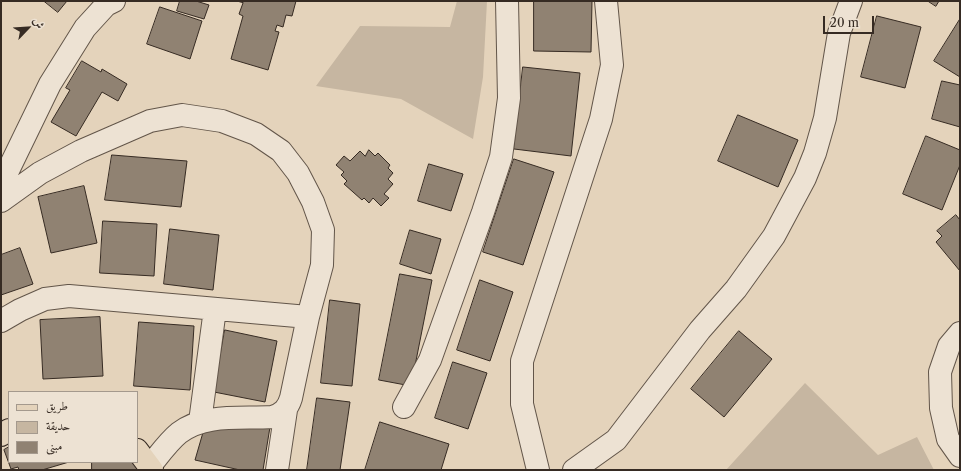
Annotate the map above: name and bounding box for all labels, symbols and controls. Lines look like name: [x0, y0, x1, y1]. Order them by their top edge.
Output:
north arrow: [8, 8, 48, 48]
scale bar: [825, 8, 876, 34]
text: ش: [30, 15, 48, 31]
text: 20 m: [830, 15, 859, 30]
legend: [8, 391, 138, 463]
text: طريق: [46, 398, 68, 413]
text: حديقة: [46, 418, 70, 433]
text: مبنى: [46, 438, 62, 453]

